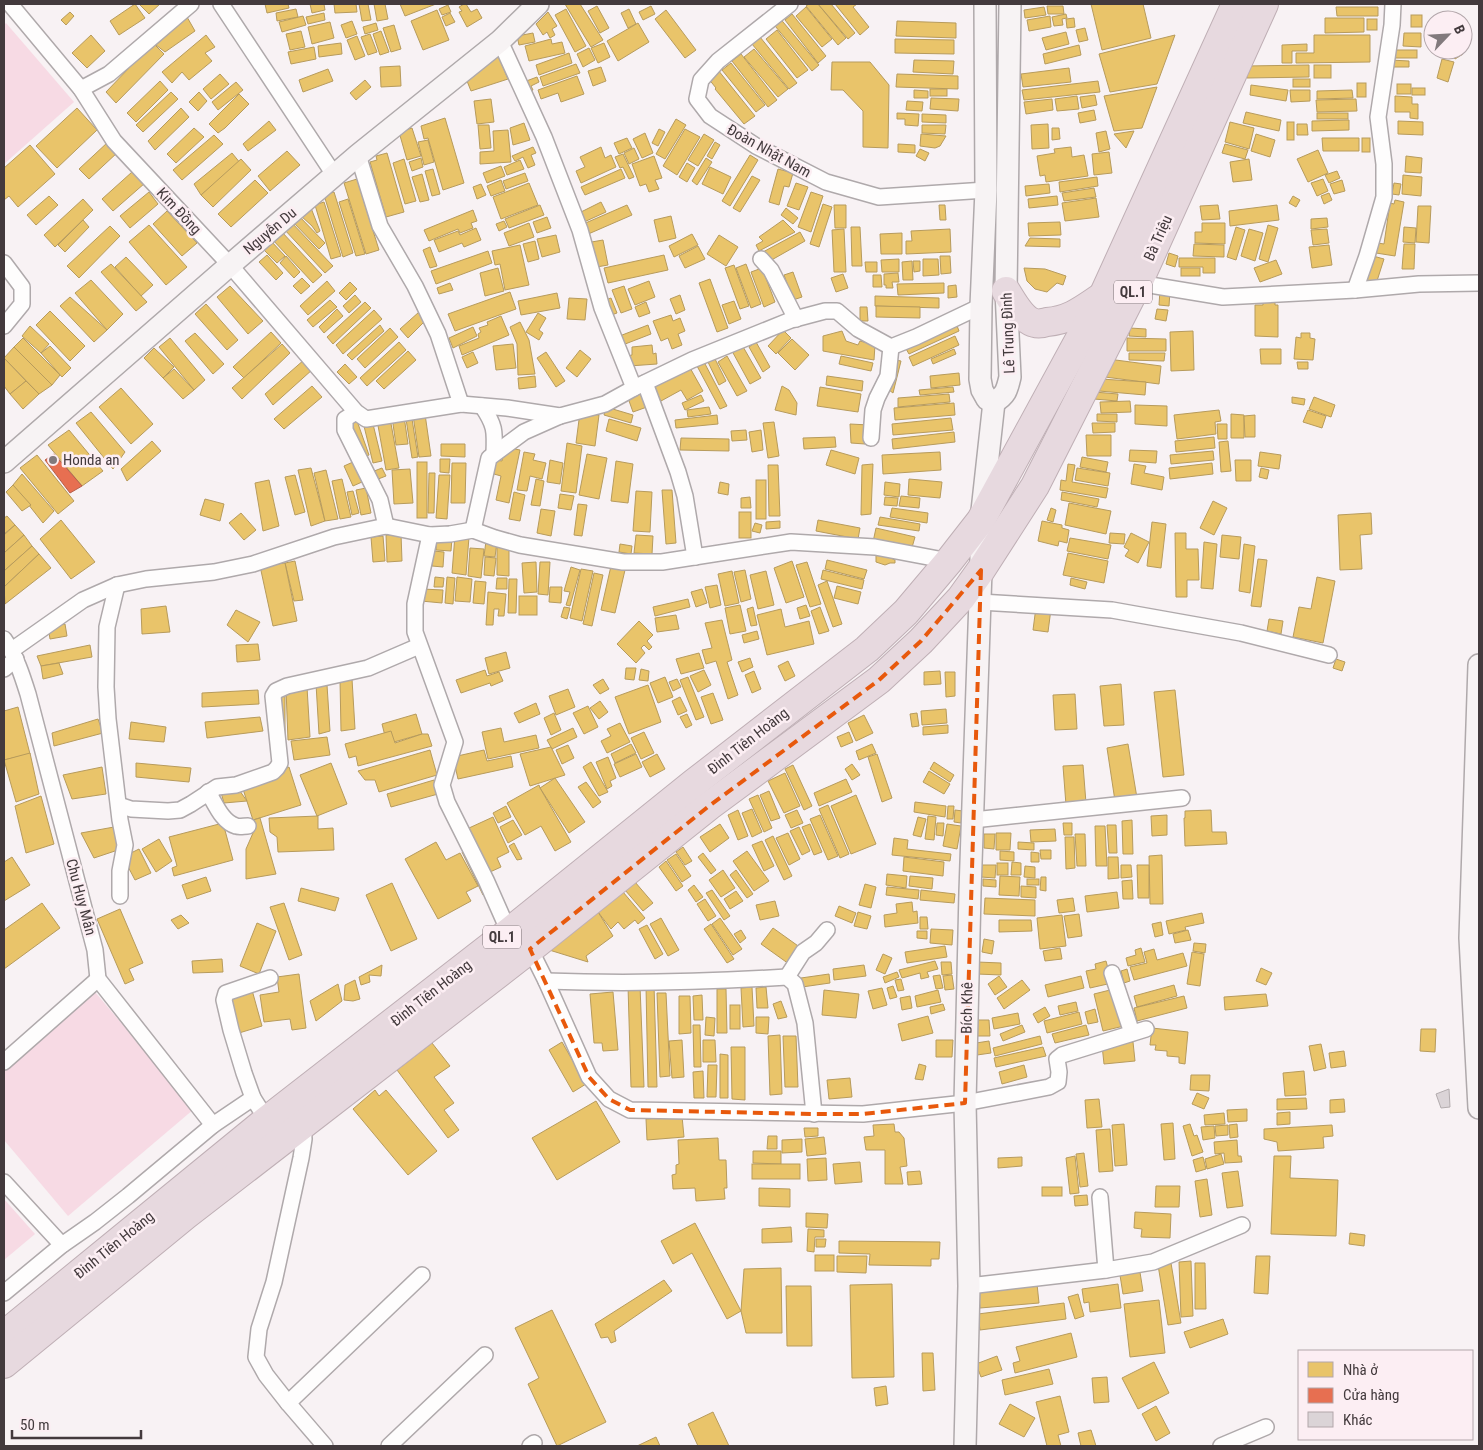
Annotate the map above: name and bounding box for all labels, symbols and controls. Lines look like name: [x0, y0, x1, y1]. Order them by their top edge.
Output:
north arrow: [1423, 10, 1473, 60]
text: B: [1451, 23, 1469, 37]
street label: Đoàn Nhật Nam: [724, 120, 814, 182]
street label: Kim Đồng: [153, 184, 205, 238]
street label: Nguyễn Du: [240, 204, 300, 258]
street label: Bà Triệu: [1140, 212, 1176, 264]
road number: QL.1: [1114, 280, 1152, 304]
street label: Lê Trung Đình: [998, 292, 1018, 374]
place label: Honda an: [63, 451, 120, 469]
marker: Honda an: [47, 454, 59, 466]
street label: Đinh Tiên Hoàng: [704, 704, 792, 778]
street label: Chu Huy Mân: [62, 857, 100, 937]
road number: QL.1: [483, 926, 521, 949]
street label: Đinh Tiên Hoàng: [387, 956, 475, 1030]
street label: Bích Khê: [958, 982, 976, 1034]
street label: Đinh Tiên Hoàng: [70, 1207, 158, 1283]
legend: [1298, 1350, 1473, 1440]
text: Nhà ở: [1343, 1361, 1378, 1379]
text: Cửa hàng: [1343, 1386, 1399, 1404]
scale bar: [12, 1408, 141, 1440]
text: Khác: [1343, 1411, 1373, 1429]
text: 50 m: [20, 1416, 50, 1434]

